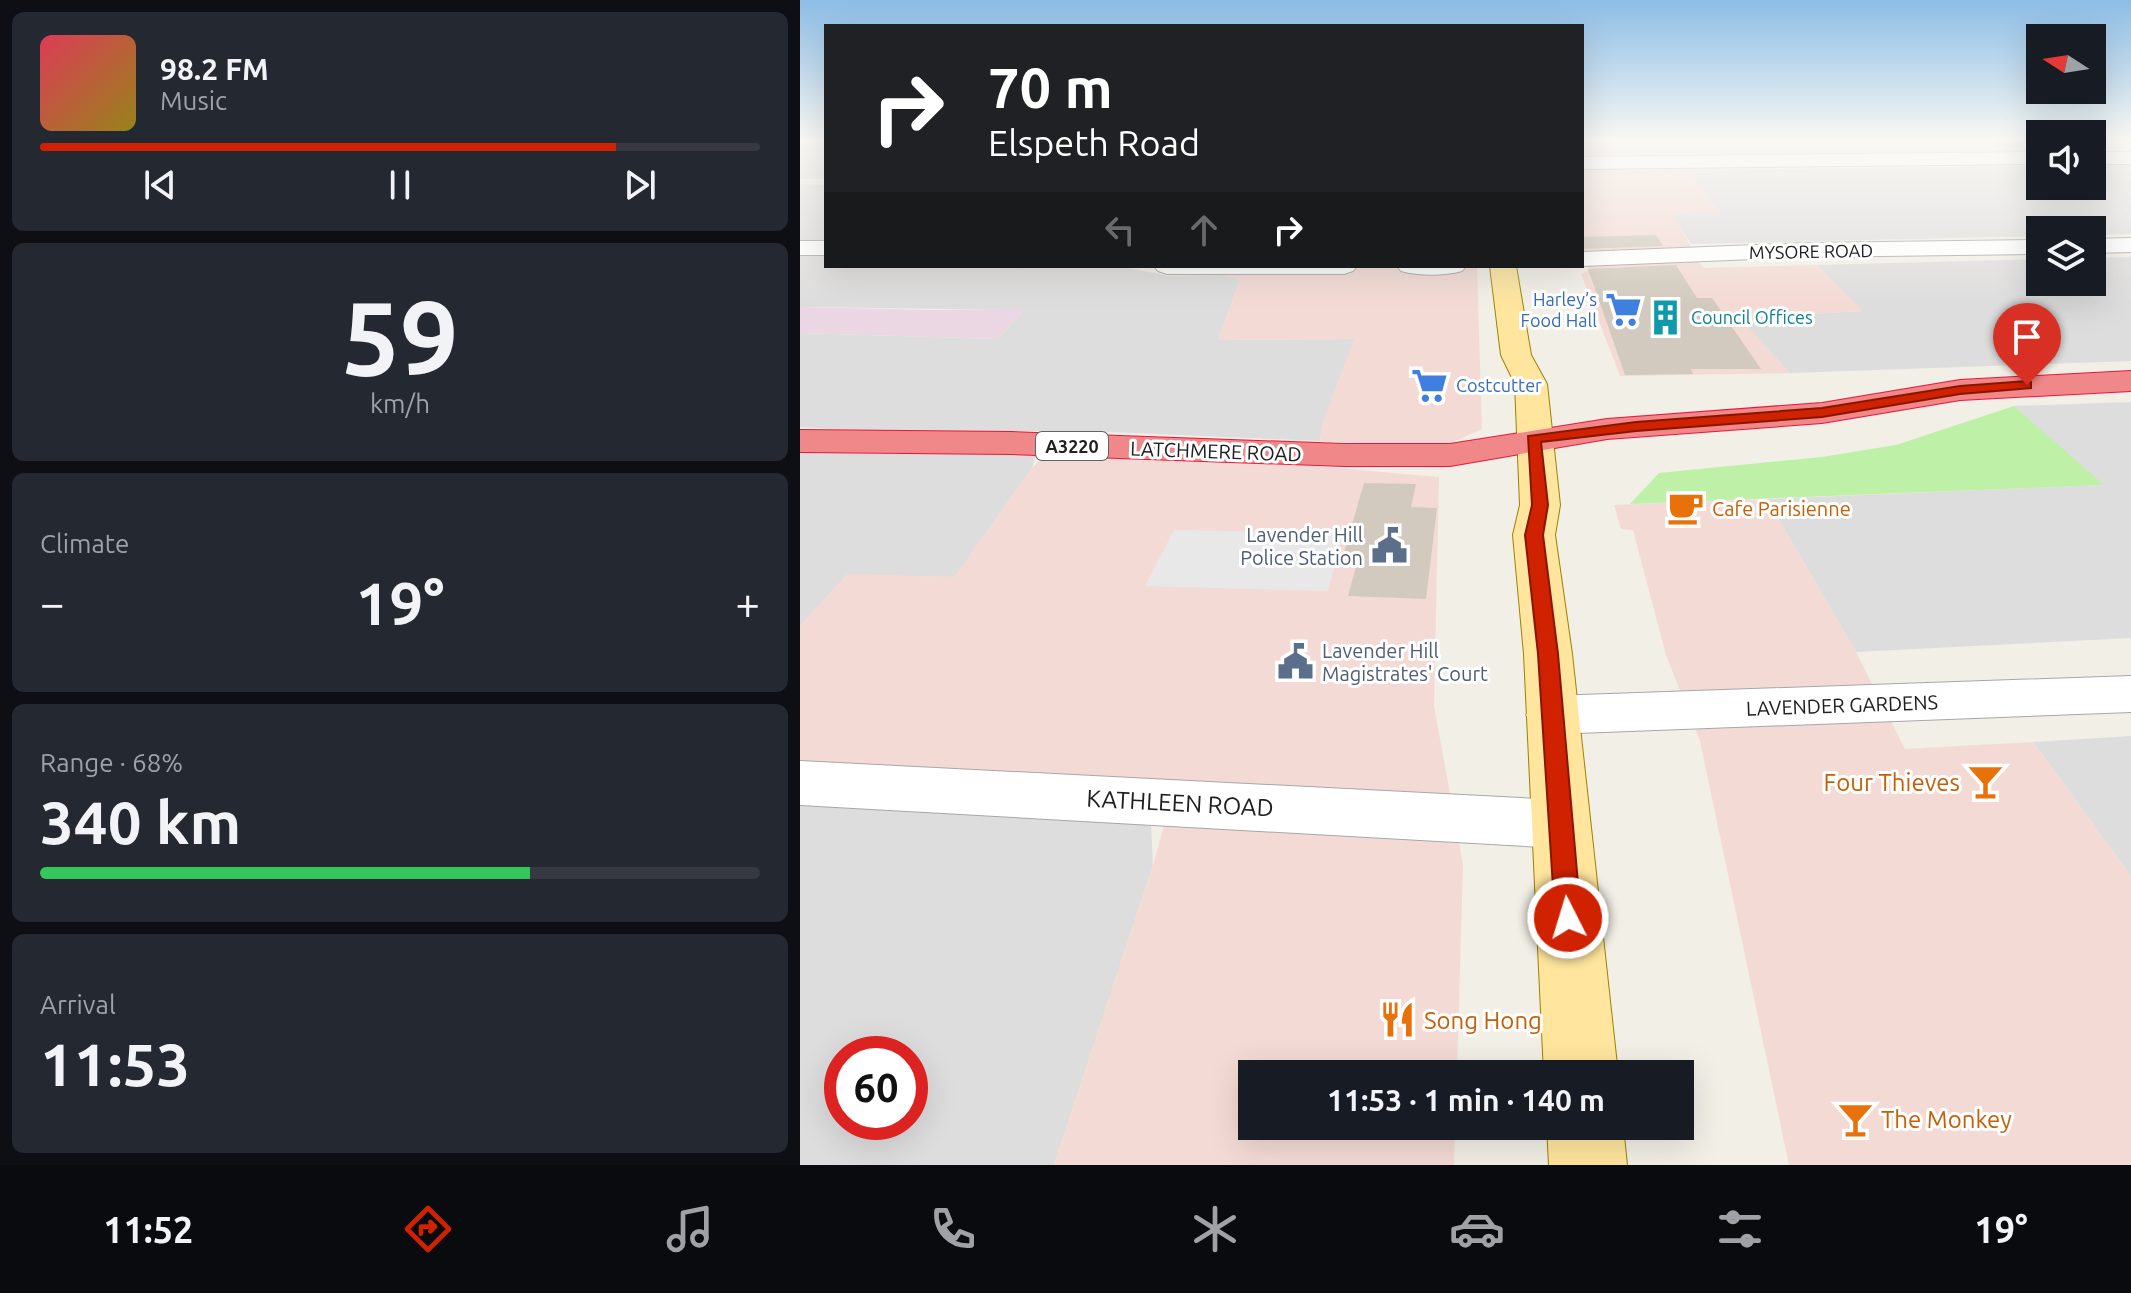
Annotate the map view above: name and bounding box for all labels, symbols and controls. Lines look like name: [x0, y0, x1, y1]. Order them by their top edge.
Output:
north arrow: [2026, 24, 2106, 104]
map controls: [2026, 24, 2106, 296]
text: 98.2 FM: [160, 52, 269, 86]
icon: right: [856, 56, 960, 160]
text: 70 m: [988, 56, 1113, 119]
text: Music: [160, 86, 227, 115]
button: sound: [2026, 120, 2106, 200]
text: Elspeth Road: [988, 122, 1200, 163]
icon: previous: [138, 163, 182, 207]
icon: pause: [378, 163, 422, 207]
icon: next: [618, 163, 662, 207]
icon: left: [1098, 208, 1142, 252]
icon: ahead: [1182, 208, 1226, 252]
icon: right: [1266, 208, 1310, 252]
button: layers: [2026, 216, 2106, 296]
street label: MYSORE ROAD: [1749, 240, 1873, 262]
text: 59: [341, 278, 459, 395]
place label: Harley’s Food Hall: [1521, 289, 1597, 330]
supermarket icon: Harley’s Food Hall: [1604, 290, 1642, 328]
building icon: Council Offices: [1646, 298, 1684, 336]
pin: [1993, 303, 2061, 385]
place label: Council Offices: [1691, 307, 1813, 327]
icon: arrive: [2005, 315, 2049, 359]
supermarket icon: Costcutter: [1411, 366, 1449, 404]
place label: Costcutter: [1456, 375, 1542, 395]
text: km/h: [370, 389, 430, 418]
road number: A3220: [1036, 432, 1108, 460]
street label: LATCHMERE ROAD: [1130, 437, 1302, 465]
cafe icon: Cafe Parisienne: [1667, 489, 1705, 527]
place label: Cafe Parisienne: [1712, 497, 1851, 520]
place label: Lavender Hill Police Station: [1240, 523, 1363, 569]
public building icon: Lavender Hill Police Station: [1370, 527, 1408, 565]
text: Climate: [40, 529, 129, 558]
text: 19°: [356, 569, 444, 636]
text: −: [40, 578, 65, 627]
text: +: [735, 578, 760, 627]
place label: Lavender Hill Magistrates' Court: [1322, 639, 1488, 685]
public building icon: Lavender Hill Magistrates' Court: [1277, 643, 1315, 681]
street label: LAVENDER GARDENS: [1746, 690, 1938, 720]
text: Range · 68%: [40, 748, 183, 777]
bar icon: Four Thieves: [1967, 763, 2005, 801]
place label: Four Thieves: [1824, 769, 1960, 796]
street label: KATHLEEN ROAD: [1086, 785, 1274, 821]
text: 340 km: [40, 788, 241, 855]
position arrow: [1526, 876, 1610, 960]
text: Arrival: [40, 990, 116, 1019]
restaurant icon: Song Hong: [1379, 1001, 1417, 1039]
place label: Song Hong: [1424, 1007, 1542, 1034]
text: 11:53: [40, 1030, 190, 1097]
speed limit sign: 60: [824, 1036, 928, 1140]
text: 11:53 · 1 min · 140 m: [1327, 1083, 1605, 1117]
bar icon: The Monkey: [1836, 1100, 1874, 1138]
place label: The Monkey: [1881, 1106, 2012, 1133]
icon: directions: [400, 1201, 456, 1257]
icon: music: [662, 1201, 718, 1257]
icon: phone: [925, 1201, 981, 1257]
icon: climate: [1187, 1201, 1243, 1257]
icon: car: [1449, 1201, 1505, 1257]
icon: filters: [1712, 1201, 1768, 1257]
text: 11:52: [103, 1209, 193, 1250]
text: 19°: [1974, 1209, 2028, 1250]

